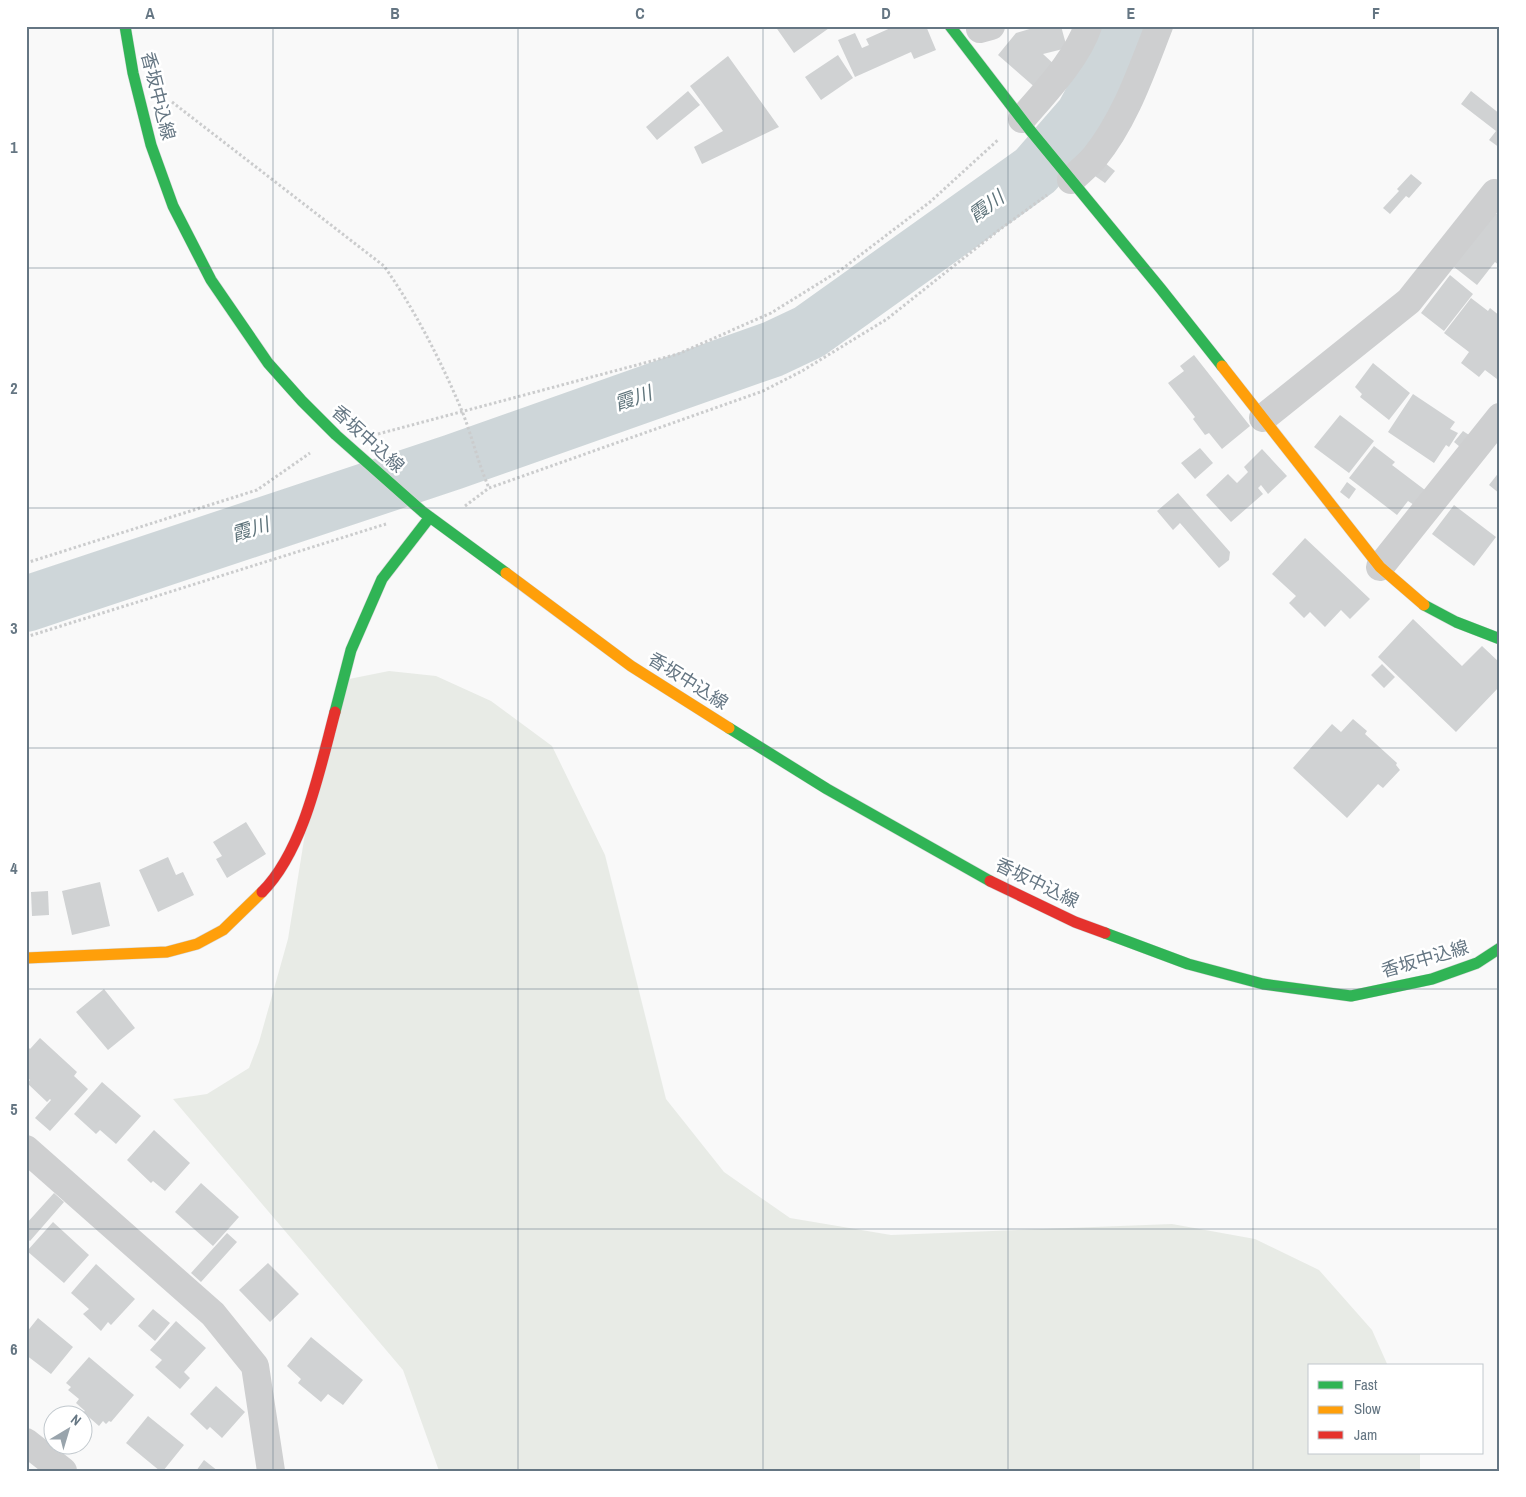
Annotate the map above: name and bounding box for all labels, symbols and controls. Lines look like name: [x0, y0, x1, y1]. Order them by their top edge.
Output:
text: A: [145, 2, 155, 24]
text: B: [390, 2, 400, 24]
text: C: [635, 2, 645, 24]
text: D: [881, 2, 891, 24]
text: E: [1127, 2, 1136, 24]
text: F: [1372, 2, 1380, 24]
street label: 香坂中込線: [135, 49, 182, 143]
text: 1: [10, 136, 18, 158]
water label: 霞川: [963, 183, 1011, 228]
text: 2: [10, 377, 18, 399]
water label: 霞川: [611, 379, 657, 416]
street label: 香坂中込線: [327, 399, 410, 478]
water label: 霞川: [228, 510, 274, 547]
text: 3: [10, 617, 18, 639]
street label: 香坂中込線: [643, 646, 733, 715]
street label: 香坂中込線: [991, 852, 1083, 914]
text: 4: [10, 857, 18, 879]
street label: 香坂中込線: [1378, 934, 1472, 983]
text: 5: [10, 1098, 18, 1120]
text: 6: [10, 1338, 18, 1360]
legend: [1308, 1364, 1484, 1454]
text: Fast: [1354, 1374, 1378, 1395]
text: Slow: [1354, 1398, 1381, 1419]
north arrow: [42, 1404, 92, 1454]
text: N: [67, 1410, 85, 1429]
text: Jam: [1354, 1424, 1377, 1445]

